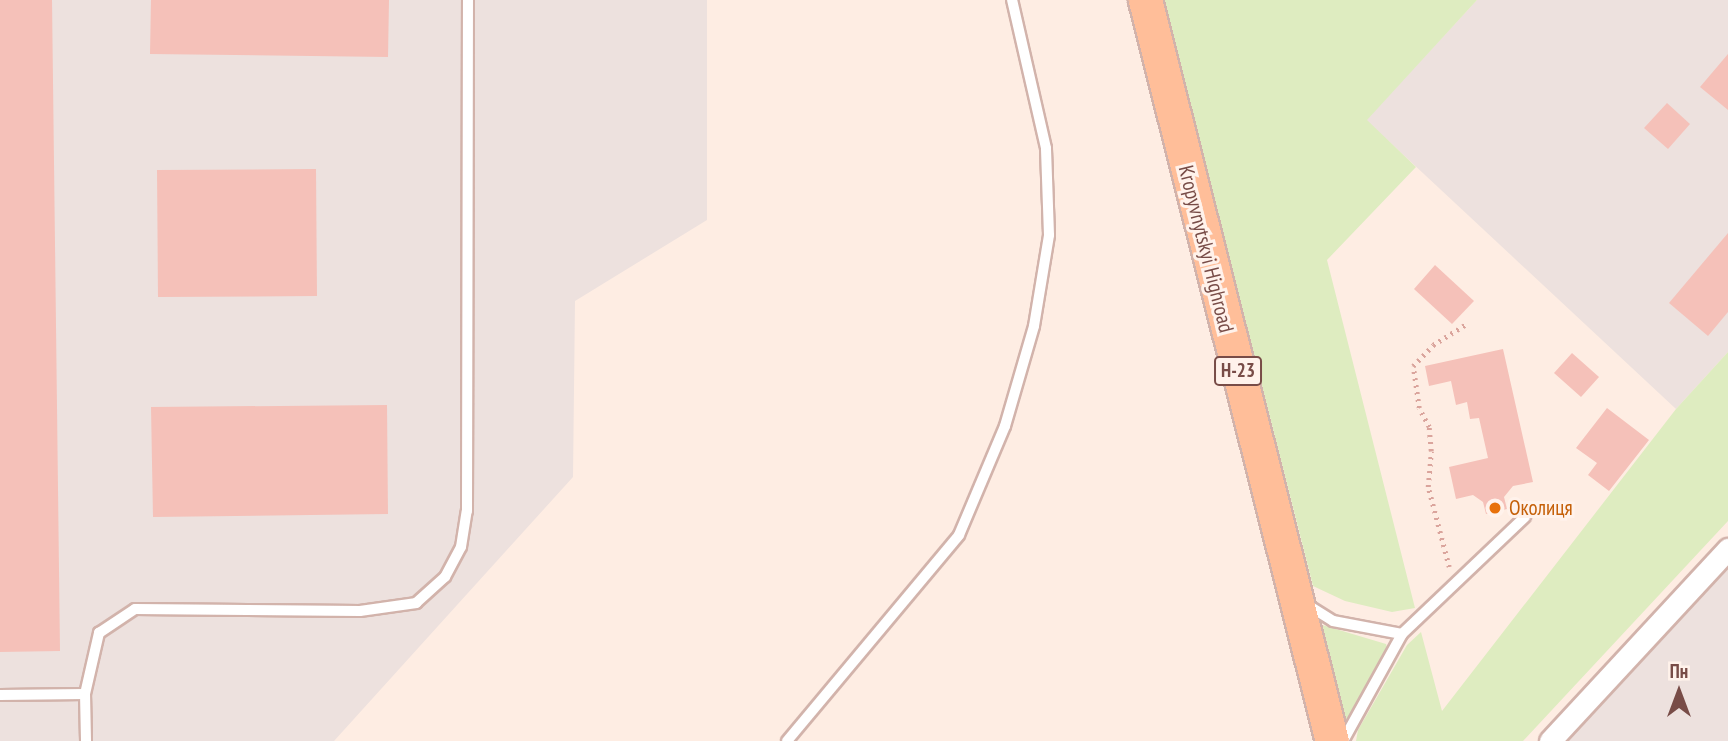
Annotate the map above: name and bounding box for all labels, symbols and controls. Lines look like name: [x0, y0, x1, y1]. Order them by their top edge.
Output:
street label: Kropyvnytskyi Highroad: [1173, 163, 1239, 335]
road number: Н-23: [1214, 356, 1262, 386]
place label: Околиця: [1509, 495, 1573, 521]
marker: Околиця: [1487, 500, 1503, 516]
north arrow: [1644, 657, 1714, 727]
text: Пн: [1670, 659, 1688, 683]

